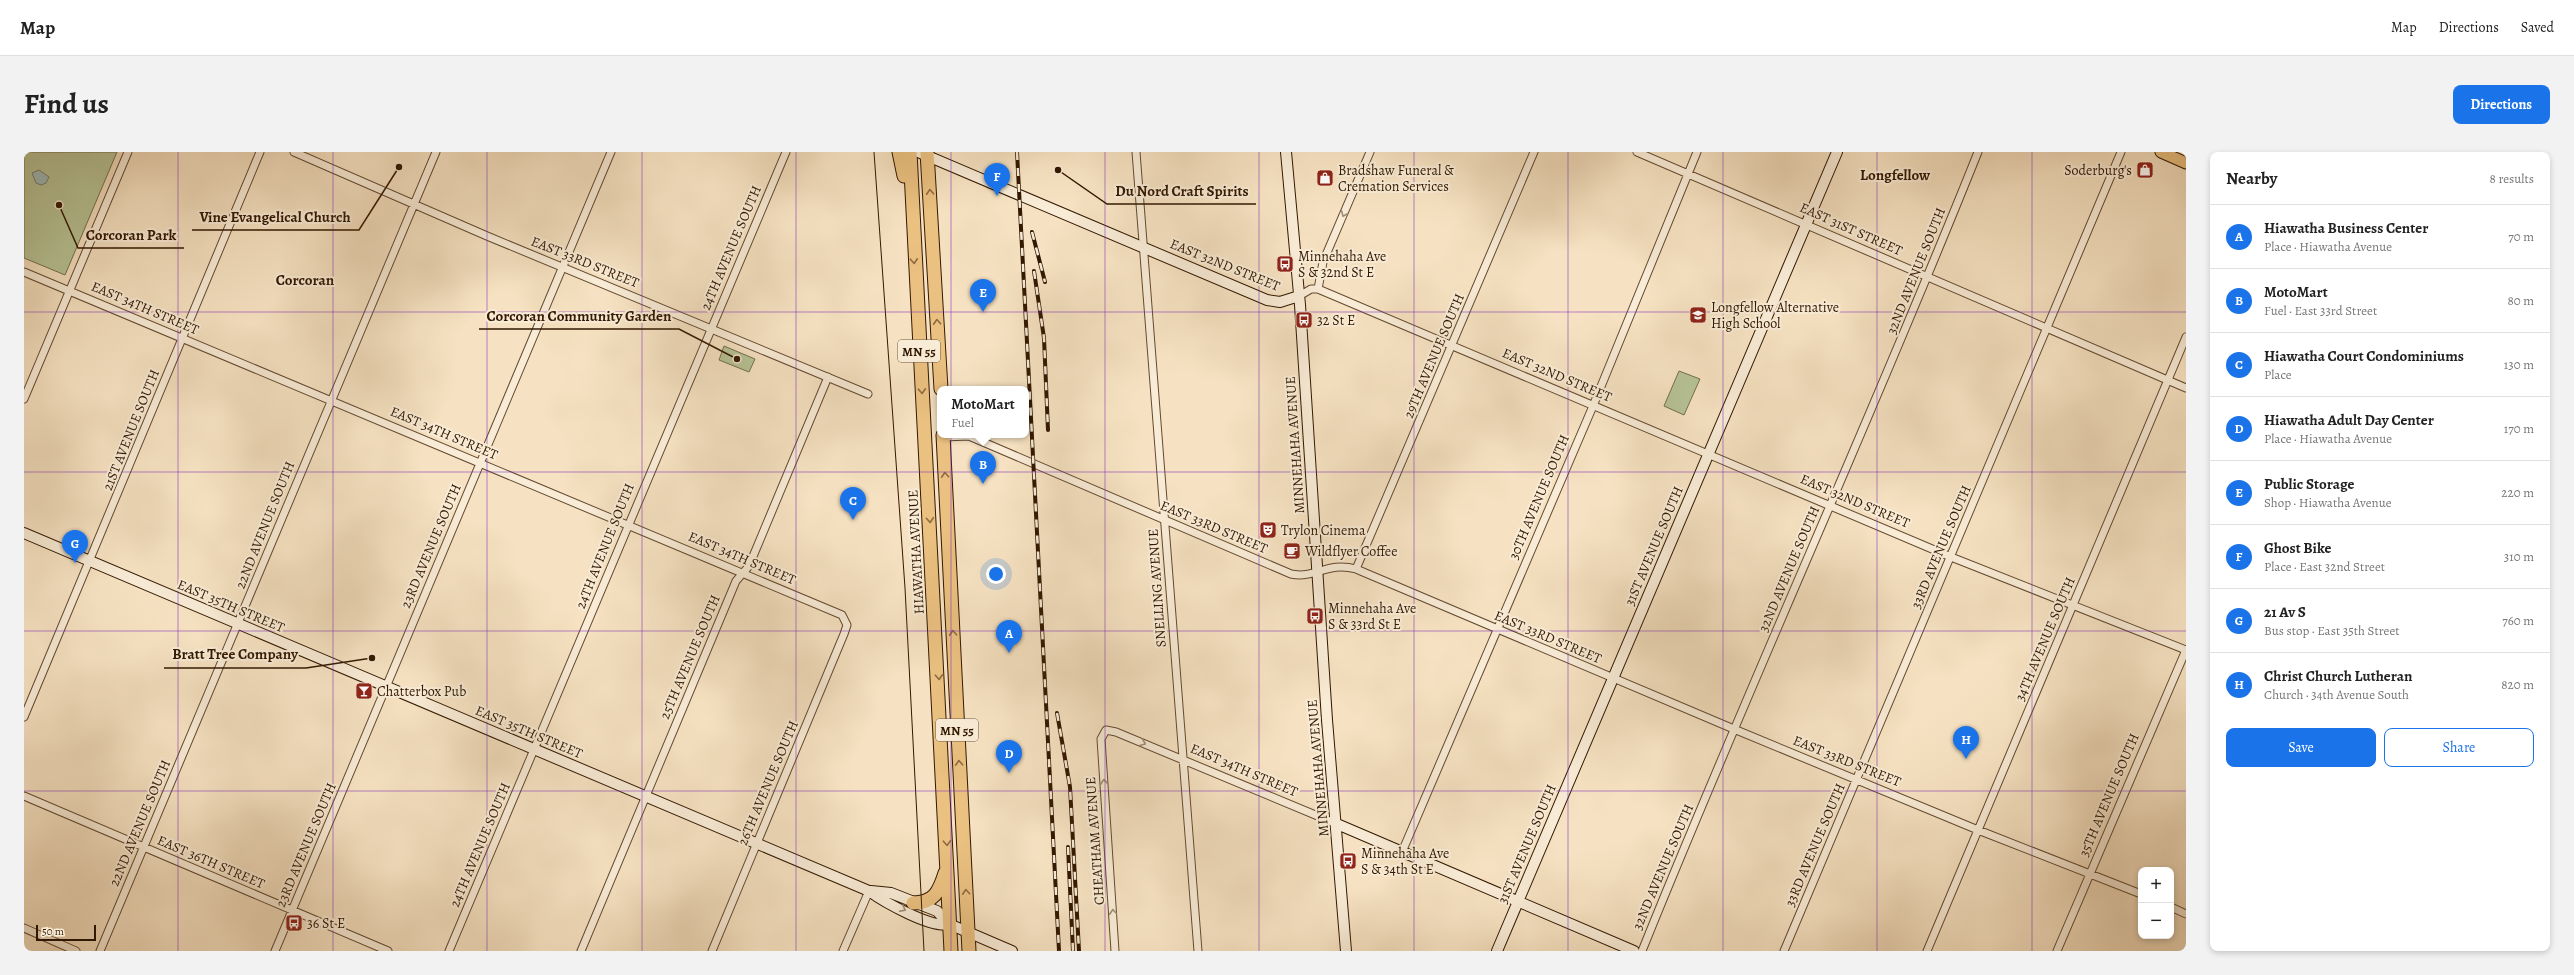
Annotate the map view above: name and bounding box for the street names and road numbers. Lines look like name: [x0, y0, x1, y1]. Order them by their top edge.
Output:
street label: 24TH AVENUE SOUTH: [696, 183, 766, 313]
street label: EAST 31ST STREET: [1797, 198, 1906, 260]
street label: 32ND AVENUE SOUTH: [1882, 205, 1950, 337]
street label: EAST 33RD STREET: [528, 232, 642, 292]
street label: EAST 32ND STREET: [1167, 234, 1283, 296]
street label: EAST 34TH STREET: [88, 277, 202, 339]
street label: 29TH AVENUE SOUTH: [1399, 291, 1469, 421]
road number: MN 55: [898, 340, 940, 362]
street label: EAST 32ND STREET: [1499, 343, 1615, 407]
street label: 21ST AVENUE SOUTH: [98, 367, 164, 493]
street label: MINNEHAHA AVENUE: [1281, 376, 1309, 514]
street label: EAST 34TH STREET: [387, 402, 501, 464]
street label: 30TH AVENUE SOUTH: [1504, 432, 1574, 562]
street label: 22ND AVENUE SOUTH: [231, 458, 299, 592]
street label: EAST 32ND STREET: [1797, 469, 1913, 533]
street label: 24TH AVENUE SOUTH: [571, 480, 639, 612]
street label: 23RD AVENUE SOUTH: [396, 481, 466, 611]
street label: 33RD AVENUE SOUTH: [1906, 482, 1976, 612]
street label: 31ST AVENUE SOUTH: [1620, 483, 1688, 609]
street label: HIAWATHA AVENUE: [903, 489, 929, 615]
street label: EAST 33RD STREET: [1157, 496, 1271, 558]
street label: 32ND AVENUE SOUTH: [1754, 503, 1824, 635]
street label: EAST 34TH STREET: [685, 527, 799, 589]
street label: SNELLING AVENUE: [1143, 528, 1171, 648]
street label: 34TH AVENUE SOUTH: [2010, 574, 2080, 704]
street label: EAST 35TH STREET: [174, 575, 288, 637]
street label: 25TH AVENUE SOUTH: [655, 592, 725, 722]
street label: EAST 33RD STREET: [1491, 606, 1605, 668]
street label: MINNEHAHA AVENUE: [1303, 699, 1333, 837]
street label: EAST 35TH STREET: [472, 701, 586, 763]
street label: 26TH AVENUE SOUTH: [733, 718, 803, 848]
road number: MN 55: [936, 719, 978, 741]
street label: 35TH AVENUE SOUTH: [2074, 730, 2144, 860]
street label: EAST 33RD STREET: [1790, 731, 1904, 791]
street label: EAST 34TH STREET: [1187, 739, 1301, 801]
street label: 22ND AVENUE SOUTH: [105, 757, 175, 889]
street label: CHEATHAM AVENUE: [1081, 776, 1109, 906]
street label: 23RD AVENUE SOUTH: [271, 780, 341, 910]
street label: 24TH AVENUE SOUTH: [445, 780, 515, 910]
street label: 33RD AVENUE SOUTH: [1780, 780, 1850, 910]
street label: 31ST AVENUE SOUTH: [1493, 781, 1561, 907]
street label: 32ND AVENUE SOUTH: [1628, 801, 1698, 933]
street label: EAST 36TH STREET: [154, 831, 268, 893]

